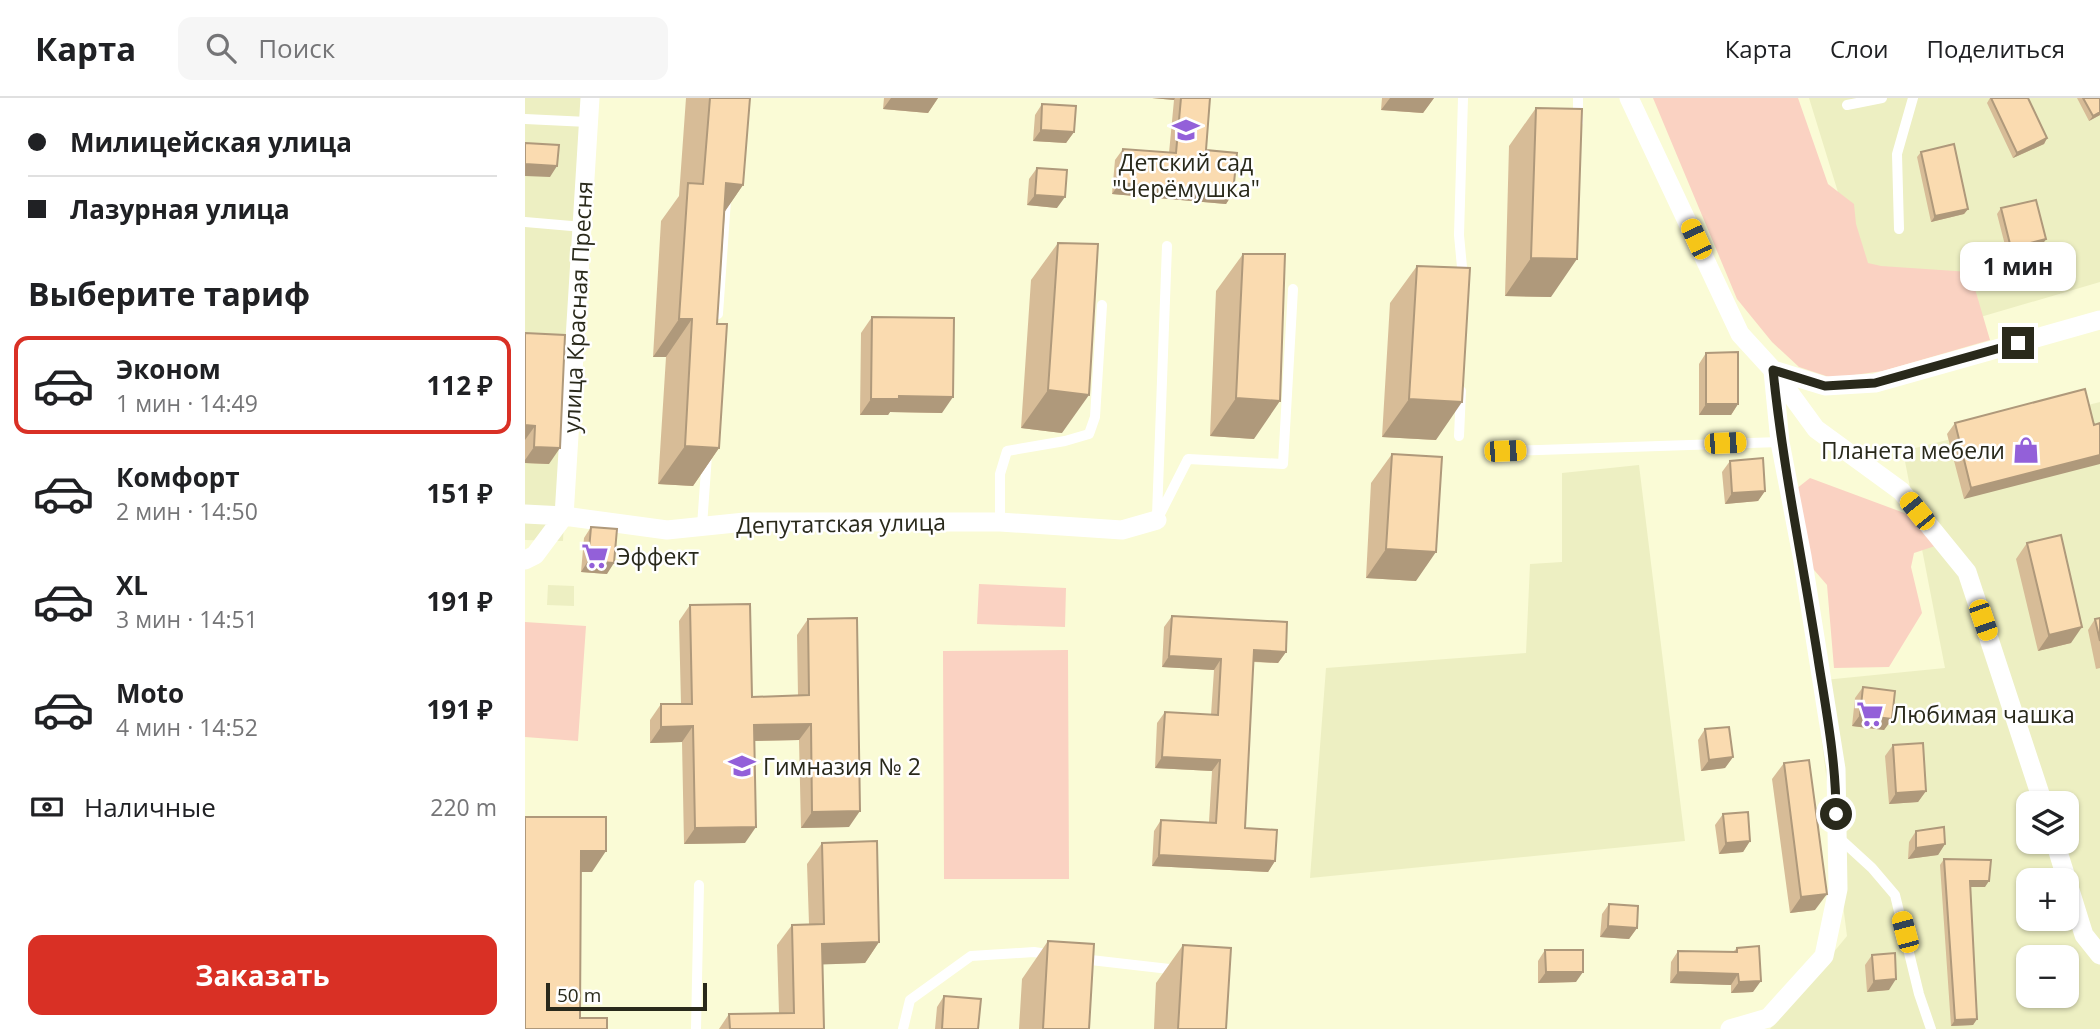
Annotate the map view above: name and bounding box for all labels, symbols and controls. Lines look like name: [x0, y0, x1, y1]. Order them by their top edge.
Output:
search box: [178, 17, 668, 80]
text: Карта: [35, 26, 136, 71]
icon: search: [202, 29, 240, 67]
text: Поиск: [258, 30, 335, 66]
text: Карта: [1725, 32, 1792, 65]
text: Слои: [1830, 32, 1889, 65]
text: Поделиться: [1927, 32, 2065, 65]
school or university icon: Детский сад "Черёмушка": [1171, 115, 1201, 145]
text: Милицейская улица: [70, 124, 352, 160]
place label: Детский сад "Черёмушка": [1112, 146, 1260, 204]
street label: улица Красная Пресня: [554, 180, 600, 434]
text: Лазурная улица: [70, 191, 290, 227]
car: [1678, 216, 1715, 262]
callout: 1 мин: [1960, 242, 2076, 290]
text: 1 мин: [1983, 250, 2053, 282]
text: Выберите тариф: [28, 272, 310, 315]
route end: [2002, 327, 2034, 359]
text: Эконом: [116, 351, 221, 387]
icon: car: [32, 354, 95, 417]
text: 112 ₽: [427, 367, 493, 403]
text: 1 мин · 14:49: [116, 387, 258, 419]
car: [1704, 432, 1747, 454]
place label: Планета мебели: [1821, 434, 2005, 466]
shop icon: Планета мебели: [2011, 435, 2041, 465]
car: [1484, 440, 1527, 462]
text: Комфорт: [116, 459, 240, 495]
icon: car: [32, 462, 95, 525]
text: 151 ₽: [427, 475, 493, 511]
car: [1896, 488, 1939, 534]
text: 2 мин · 14:50: [116, 495, 258, 527]
street label: Депутатская улица: [736, 505, 946, 541]
place label: Эффект: [616, 540, 699, 572]
supermarket icon: Эффект: [580, 541, 610, 571]
text: XL: [116, 567, 148, 603]
icon: car: [32, 570, 95, 633]
text: 191 ₽: [427, 583, 493, 619]
car: [1967, 597, 2000, 643]
text: 3 мин · 14:51: [116, 603, 258, 635]
text: Moto: [116, 675, 184, 711]
icon: car: [32, 678, 95, 741]
text: 191 ₽: [427, 691, 493, 727]
place label: Любимая чашка: [1891, 698, 2075, 730]
supermarket icon: Любимая чашка: [1855, 699, 1885, 729]
text: 4 мин · 14:52: [116, 711, 258, 743]
place label: Гимназия № 2: [763, 750, 921, 782]
school or university icon: Гимназия № 2: [727, 751, 757, 781]
icon: cash: [28, 788, 66, 826]
text: Наличные: [84, 789, 216, 825]
text: 220 m: [430, 791, 497, 823]
map controls: [2016, 791, 2079, 1008]
button: layers: [2016, 791, 2079, 854]
route start: [1820, 798, 1852, 830]
button: +: [2016, 868, 2079, 931]
car: [1890, 909, 1921, 955]
button: Заказать: [28, 935, 497, 1015]
button: −: [2016, 945, 2079, 1008]
scale bar: [546, 980, 707, 1012]
text: 50 m: [557, 982, 601, 1008]

